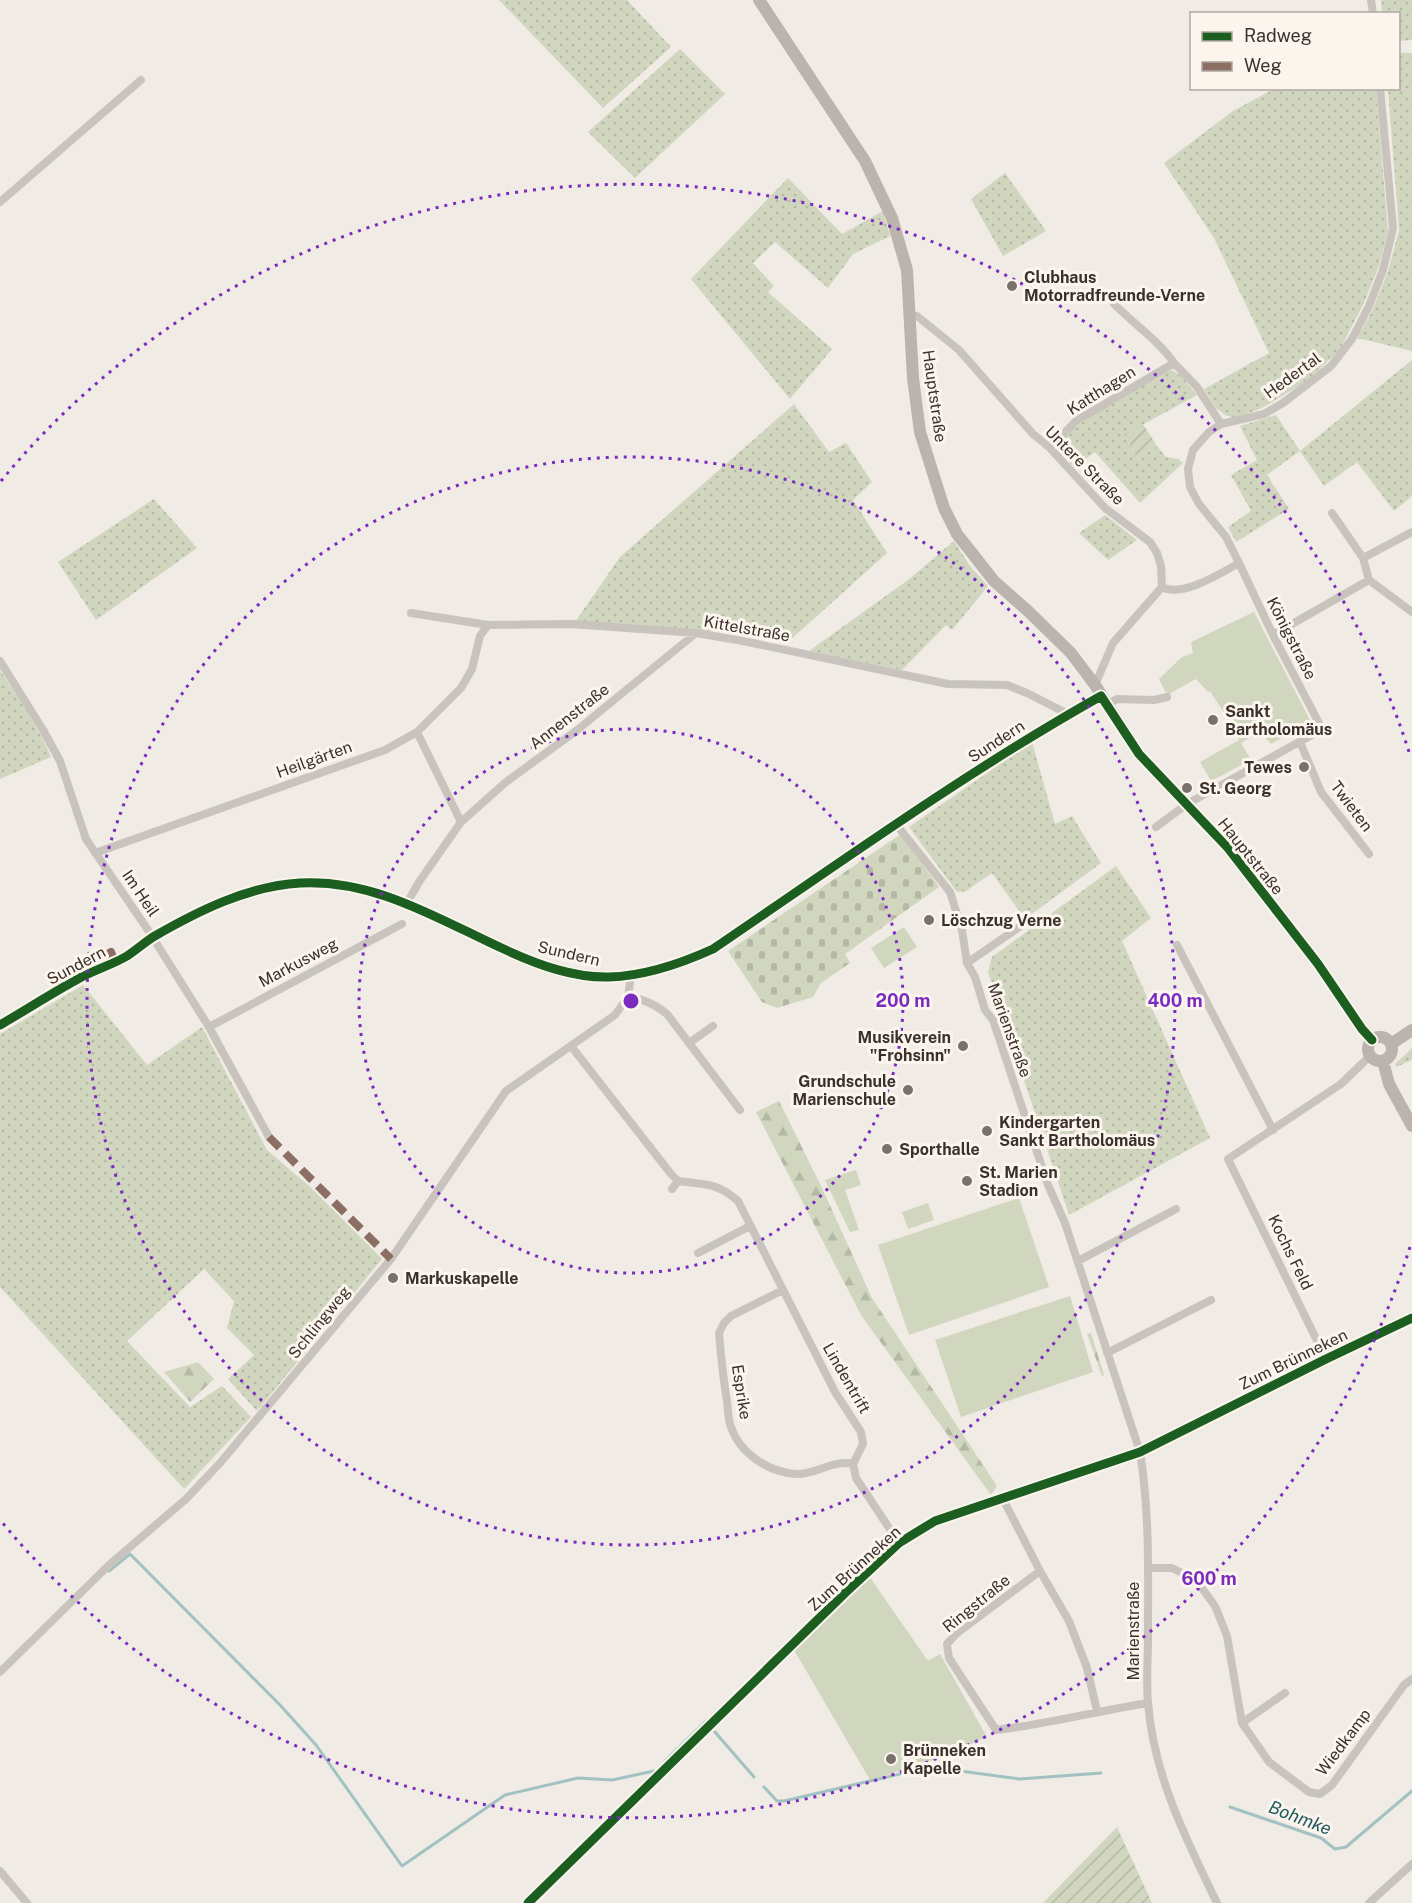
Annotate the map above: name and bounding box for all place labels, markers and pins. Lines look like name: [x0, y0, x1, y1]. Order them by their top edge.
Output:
place label: Clubhaus Motorradfreunde-Verne: [1024, 268, 1205, 305]
marker: Clubhaus Motorradfreunde-Verne: [1005, 279, 1019, 293]
place label: Sankt Bartholomäus: [1225, 702, 1332, 739]
marker: Sankt Bartholomäus: [1206, 713, 1220, 727]
place label: Tewes: [1244, 758, 1292, 777]
marker: Tewes: [1297, 760, 1311, 774]
place label: St. Georg: [1199, 779, 1271, 798]
marker: St. Georg: [1180, 781, 1194, 795]
place label: Löschzug Verne: [941, 911, 1061, 930]
marker: Löschzug Verne: [922, 913, 936, 927]
centre of rings: [621, 991, 641, 1011]
place label: Musikverein "Frohsinn": [858, 1028, 951, 1065]
marker: Musikverein "Frohsinn": [956, 1039, 970, 1053]
place label: Grundschule Marienschule: [793, 1072, 896, 1109]
marker: Grundschule Marienschule: [901, 1083, 915, 1097]
place label: Kindergarten Sankt Bartholomäus: [999, 1113, 1155, 1150]
marker: Kindergarten Sankt Bartholomäus: [980, 1124, 994, 1138]
place label: Sporthalle: [899, 1140, 980, 1159]
marker: Sporthalle: [880, 1142, 894, 1156]
place label: St. Marien Stadion: [979, 1163, 1058, 1200]
marker: St. Marien Stadion: [960, 1174, 974, 1188]
place label: Markuskapelle: [405, 1269, 518, 1288]
marker: Markuskapelle: [386, 1271, 400, 1285]
place label: Brünneken Kapelle: [903, 1741, 986, 1778]
marker: Brünneken Kapelle: [884, 1752, 898, 1766]

